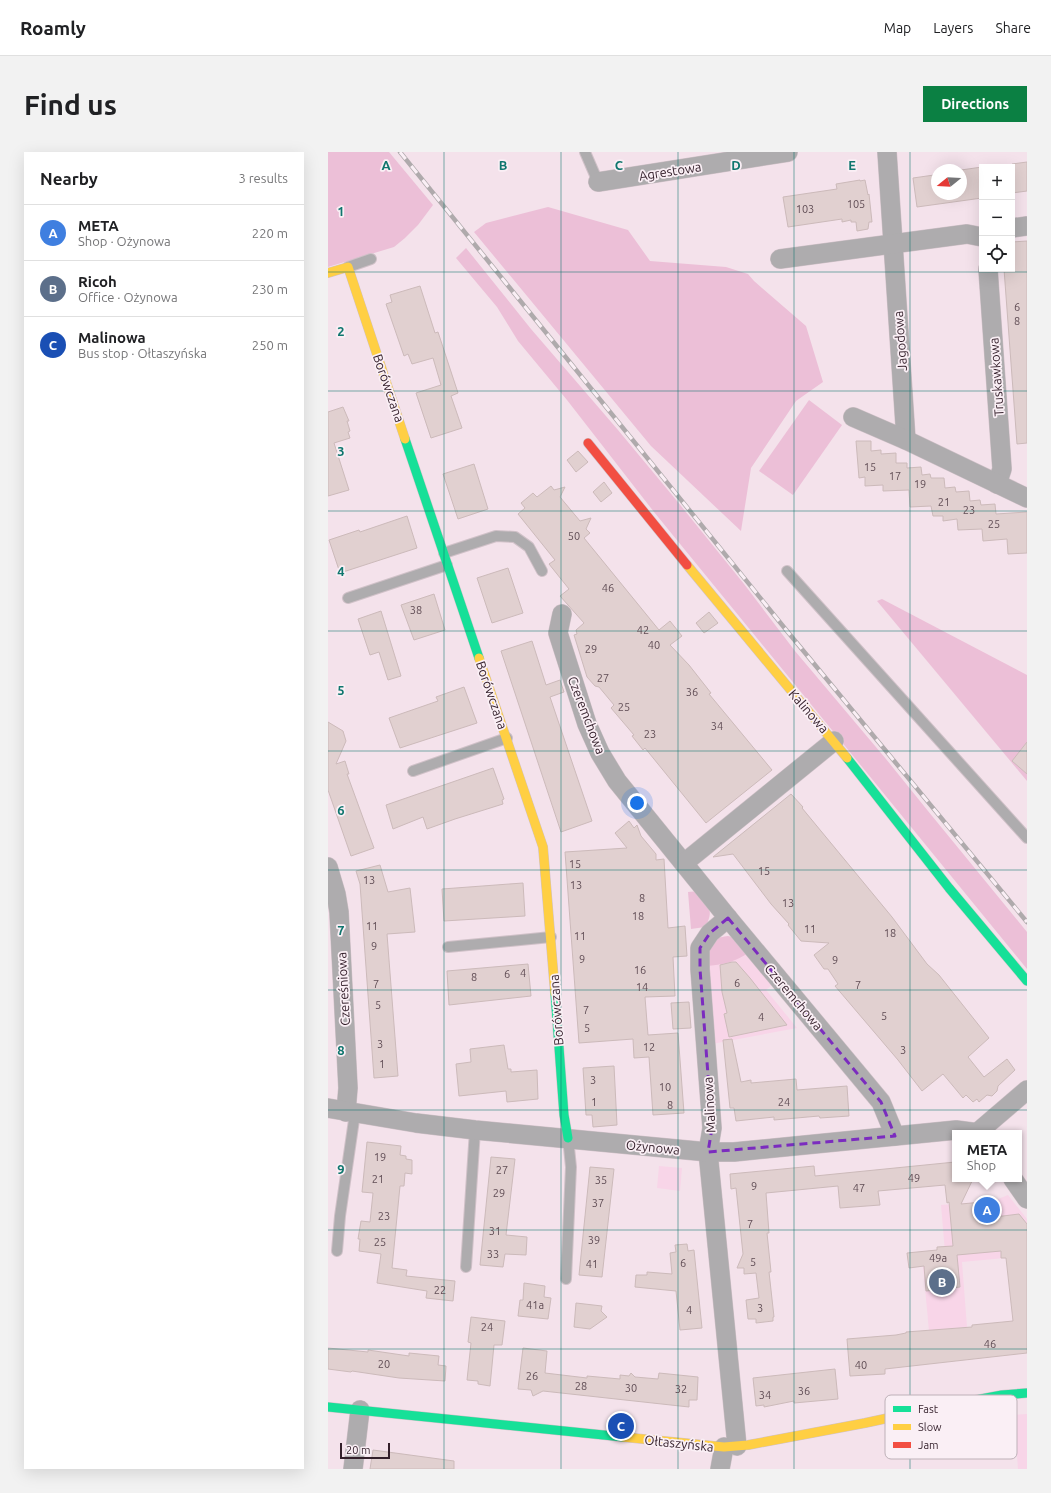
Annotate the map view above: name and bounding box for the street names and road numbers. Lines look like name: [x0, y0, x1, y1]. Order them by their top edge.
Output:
street label: Agrestowa: [638, 159, 702, 183]
street label: Jagodowa: [891, 311, 909, 371]
street label: Truskawkowa: [986, 337, 1006, 417]
street label: Borówczana: [371, 352, 407, 424]
street label: Borówczana: [474, 659, 510, 731]
street label: Czeremchowa: [566, 674, 608, 756]
street label: Kalinowa: [786, 686, 832, 736]
street label: Czereśniowa: [334, 952, 352, 1026]
street label: Czeremchowa: [762, 961, 826, 1033]
street label: Borówczana: [547, 974, 565, 1046]
street label: Malinowa: [701, 1077, 717, 1133]
street label: Ożynowa: [625, 1137, 681, 1157]
street label: Ołtaszyńska: [644, 1432, 714, 1454]

